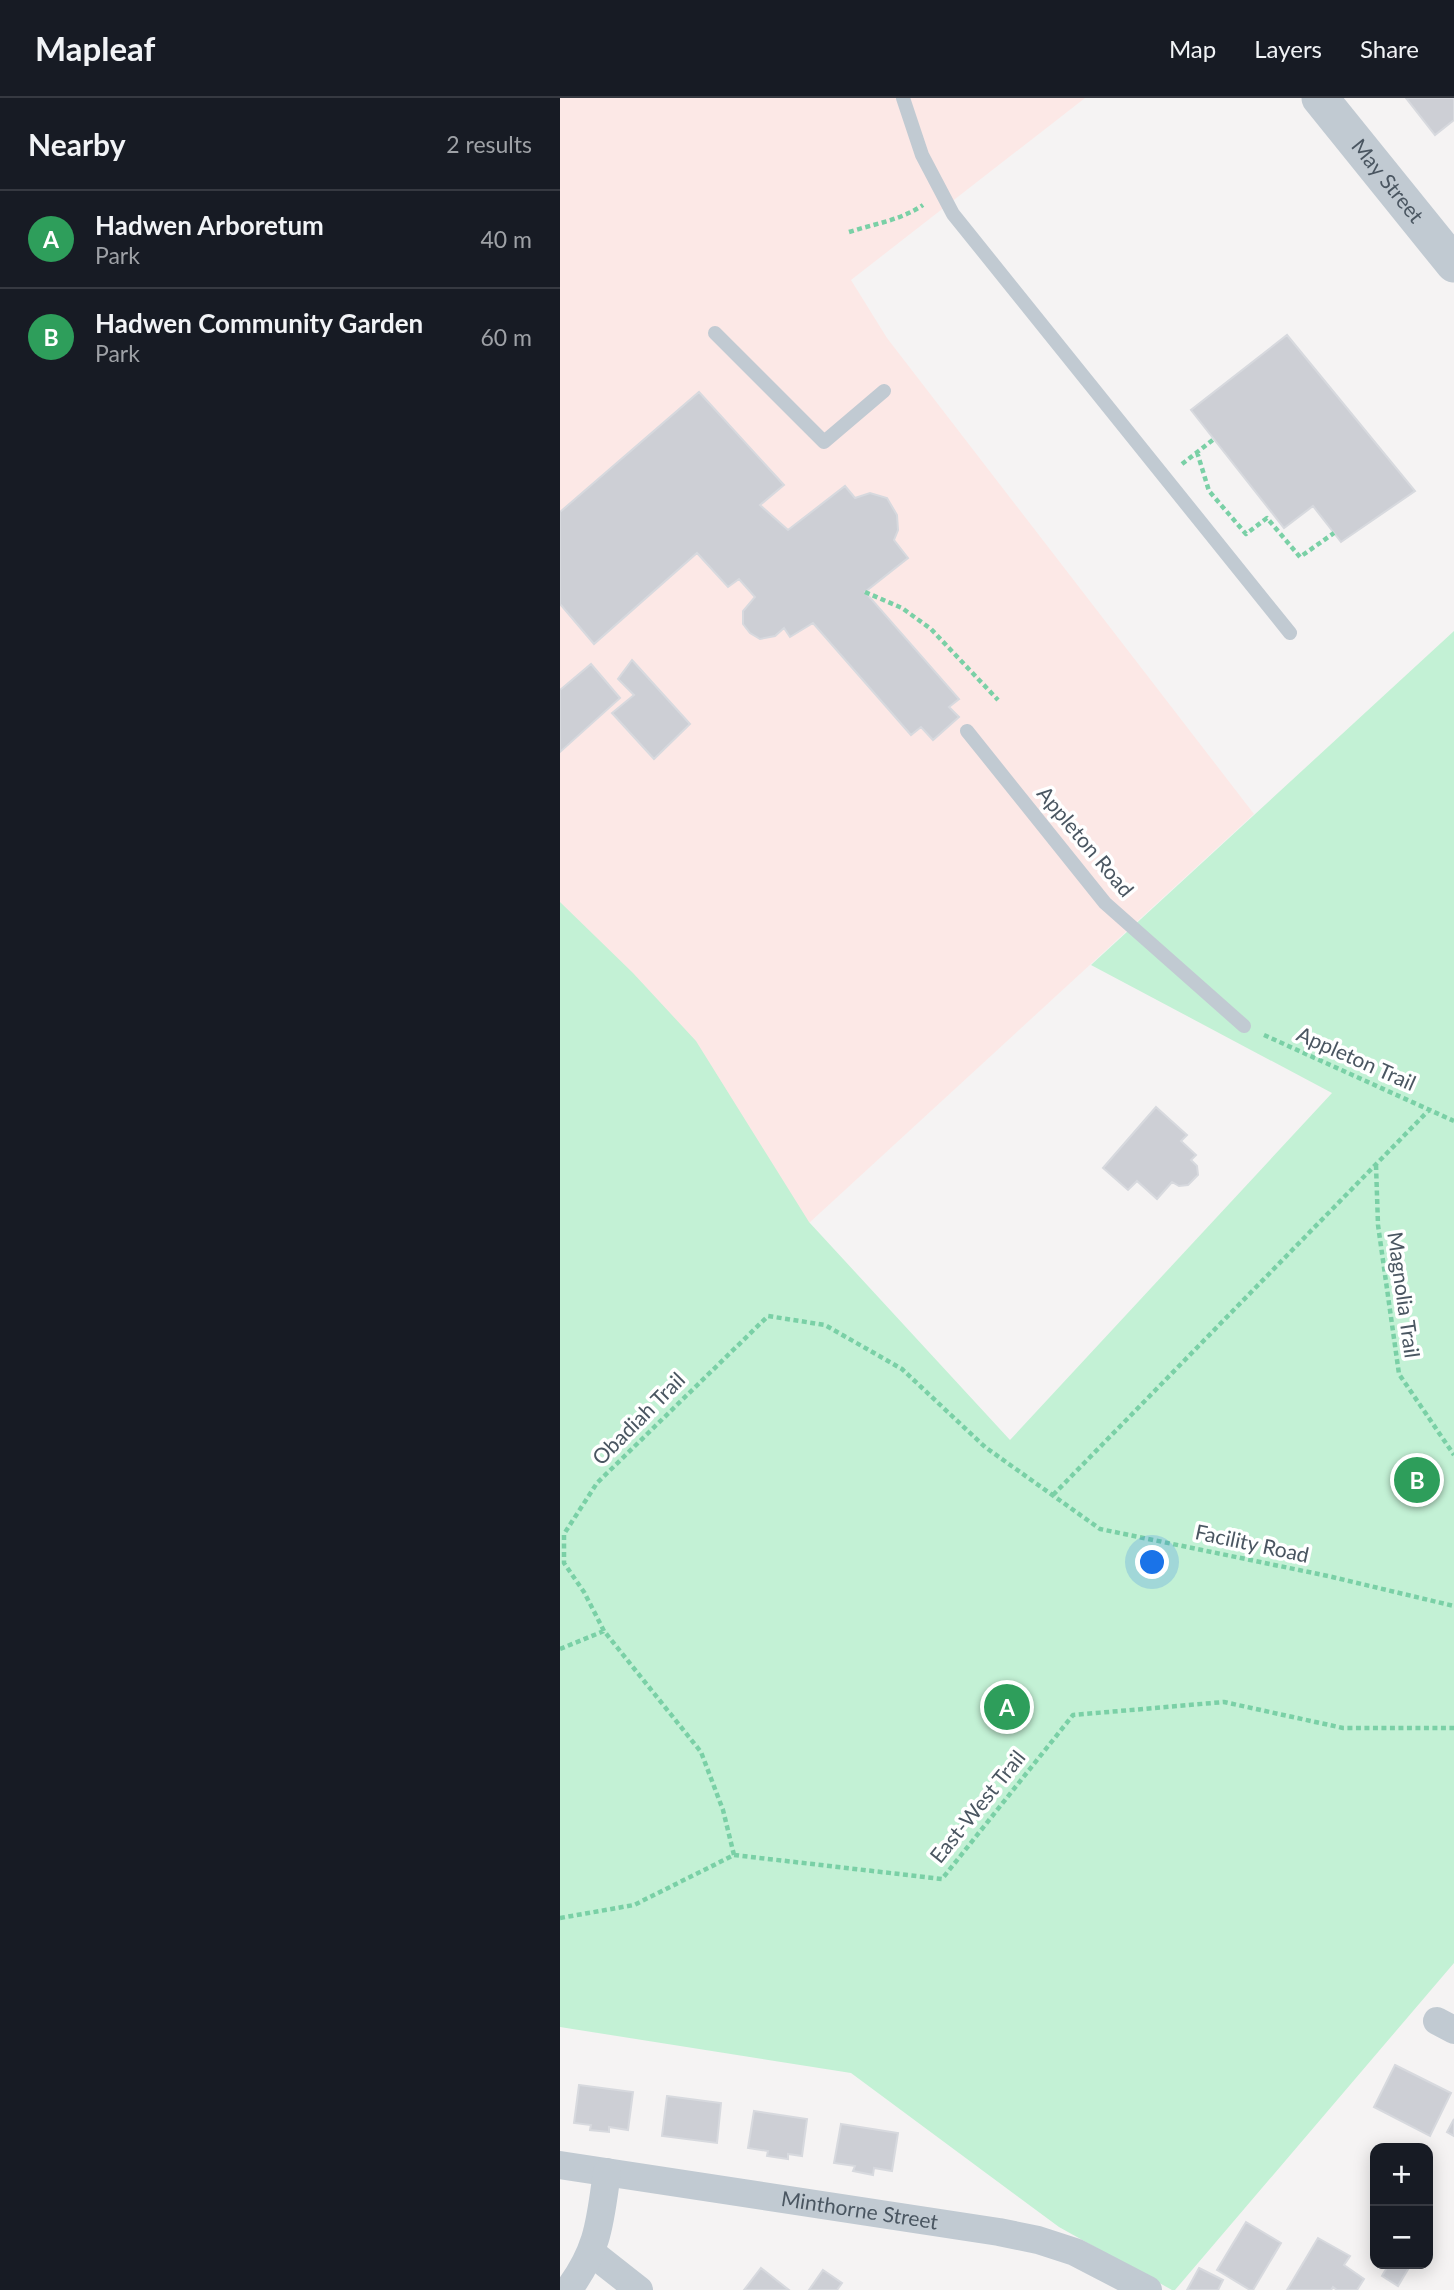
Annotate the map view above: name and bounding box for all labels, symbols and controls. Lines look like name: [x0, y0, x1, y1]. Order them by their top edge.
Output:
text: Mapleaf: [35, 28, 155, 68]
text: Map: [1169, 34, 1216, 63]
text: Layers: [1254, 34, 1322, 63]
text: Share: [1360, 34, 1419, 63]
text: Nearby: [28, 126, 126, 162]
text: 2 results: [446, 130, 532, 158]
street label: May Street: [1347, 133, 1430, 228]
text: Hadwen Arboretum: [95, 209, 324, 241]
text: A: [43, 225, 59, 253]
text: 40 m: [481, 225, 532, 253]
text: Park: [95, 241, 140, 269]
text: Hadwen Community Garden: [95, 307, 423, 339]
text: B: [43, 323, 59, 351]
text: 60 m: [481, 323, 532, 351]
text: Park: [95, 339, 140, 367]
street label: Appleton Road: [1033, 781, 1140, 901]
street label: Appleton Trail: [1293, 1020, 1420, 1095]
street label: Magnolia Trail: [1383, 1230, 1426, 1360]
street label: Obadiah Trail: [586, 1366, 689, 1469]
pin: B: [1394, 1454, 1440, 1506]
street label: Facility Road: [1193, 1518, 1311, 1567]
your location: [1135, 1545, 1169, 1579]
pin: A: [984, 1681, 1030, 1733]
street label: East-West Trail: [924, 1745, 1030, 1867]
map controls: [1370, 2143, 1433, 2269]
button: +: [1370, 2143, 1433, 2206]
street label: Minthorne Street: [780, 2185, 940, 2234]
button: −: [1370, 2206, 1433, 2269]

